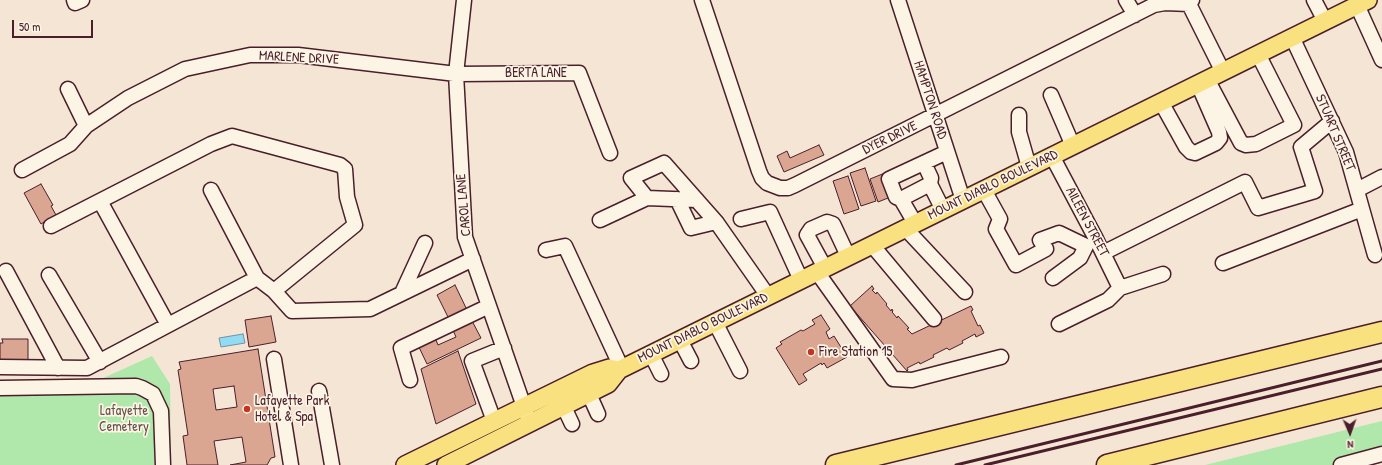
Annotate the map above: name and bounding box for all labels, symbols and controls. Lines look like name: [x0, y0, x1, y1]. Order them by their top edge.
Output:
scale bar: [14, 12, 95, 38]
text: 50 m: [19, 18, 40, 35]
street label: MARLENE DRIVE: [259, 48, 339, 68]
street label: HAMPTON ROAD: [909, 59, 951, 141]
street label: BERTA LANE: [505, 65, 567, 81]
street label: STUART STREET: [1311, 92, 1359, 174]
street label: DYER DRIVE: [860, 118, 920, 158]
street label: MOUNT DIABLO BOULEVARD: [925, 146, 1061, 224]
street label: CAROL LANE: [453, 173, 475, 237]
street label: AILEEN STREET: [1062, 184, 1112, 260]
street label: MOUNT DIABLO BOULEVARD: [635, 289, 771, 367]
place label: Fire Station 15: [819, 344, 892, 360]
marker: Fire Station 15: [806, 347, 816, 357]
place label: Lafayette Park Hotel & Spa: [255, 393, 330, 426]
park label: Lafayette Cemetery: [99, 403, 149, 436]
marker: Lafayette Park Hotel & Spa: [242, 404, 252, 414]
north arrow: [1330, 413, 1370, 453]
text: N: [1347, 438, 1354, 452]

